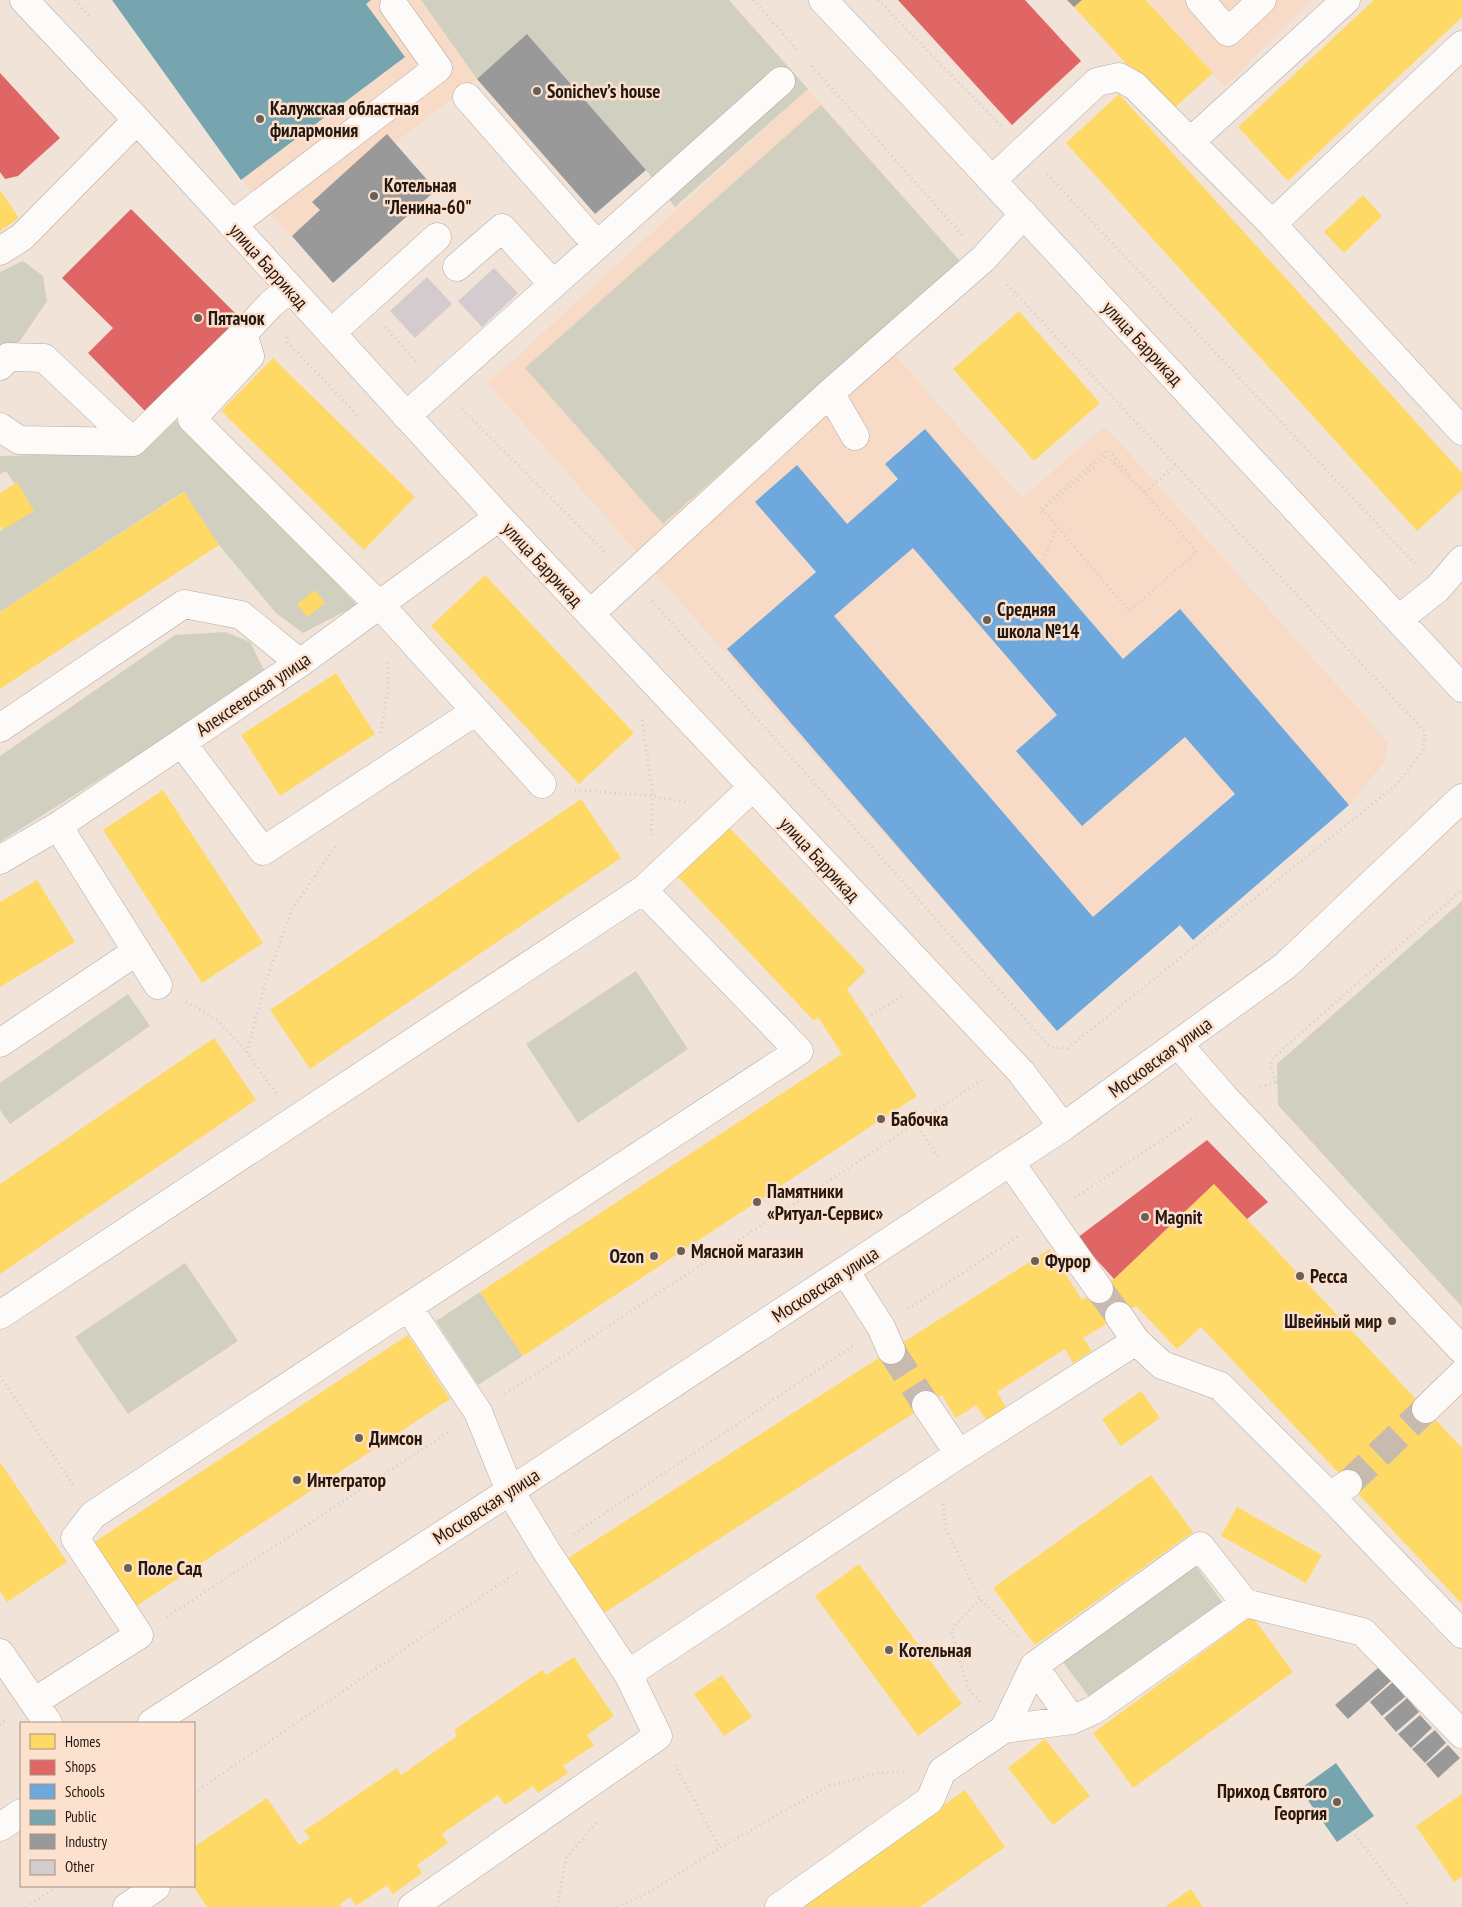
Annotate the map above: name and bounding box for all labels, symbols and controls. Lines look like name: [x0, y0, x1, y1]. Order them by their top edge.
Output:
place label: Sonichev’s house: [547, 79, 661, 103]
marker: Sonichev’s house: [531, 85, 543, 97]
place label: Калужская областная филармония: [270, 96, 419, 142]
marker: Калужская областная филармония: [254, 113, 266, 125]
place label: Котельная "Ленина-60": [384, 173, 472, 219]
marker: Котельная "Ленина-60": [368, 190, 380, 202]
street label: улица Баррикад: [224, 218, 314, 314]
street label: улица Баррикад: [1098, 296, 1189, 391]
place label: Пятачок: [208, 306, 265, 330]
marker: Пятачок: [192, 312, 204, 324]
street label: улица Баррикад: [498, 517, 589, 612]
place label: Средняя школа №14: [997, 597, 1079, 643]
marker: Средняя школа №14: [981, 614, 993, 626]
street label: Алексеевская улица: [191, 647, 315, 741]
street label: улица Баррикад: [775, 812, 866, 907]
street label: Московская улица: [1104, 1011, 1216, 1103]
place label: Бабочка: [891, 1107, 949, 1131]
marker: Бабочка: [875, 1113, 887, 1125]
place label: Памятники «Ритуал-Сервис»: [767, 1179, 884, 1225]
marker: Памятники «Ритуал-Сервис»: [751, 1196, 763, 1208]
place label: Magnit: [1155, 1205, 1203, 1229]
marker: Magnit: [1139, 1211, 1151, 1223]
place label: Мясной магазин: [691, 1239, 803, 1263]
street label: Московская улица: [767, 1241, 883, 1327]
place label: Ozon: [610, 1244, 644, 1268]
marker: Мясной магазин: [675, 1245, 687, 1257]
place label: Фурор: [1045, 1249, 1091, 1273]
marker: Ozon: [648, 1250, 660, 1262]
marker: Фурор: [1029, 1255, 1041, 1267]
place label: Ресса: [1310, 1264, 1348, 1288]
marker: Ресса: [1294, 1270, 1306, 1282]
place label: Швейный мир: [1284, 1309, 1382, 1333]
marker: Швейный мир: [1386, 1315, 1398, 1327]
place label: Димсон: [369, 1426, 422, 1450]
marker: Димсон: [353, 1432, 365, 1444]
street label: Московская улица: [428, 1463, 544, 1549]
place label: Интегратор: [307, 1468, 387, 1492]
marker: Интегратор: [291, 1474, 303, 1486]
place label: Поле Сад: [138, 1556, 202, 1580]
marker: Поле Сад: [122, 1562, 134, 1574]
place label: Котельная: [899, 1638, 972, 1662]
marker: Котельная: [883, 1644, 895, 1656]
legend: [20, 1722, 195, 1887]
text: Homes: [65, 1732, 101, 1751]
text: Shops: [65, 1757, 96, 1776]
place label: Приход Святого Георгия: [1217, 1779, 1327, 1825]
text: Schools: [65, 1782, 105, 1801]
marker: Приход Святого Георгия: [1331, 1796, 1343, 1808]
text: Public: [65, 1807, 97, 1826]
text: Industry: [65, 1832, 107, 1851]
text: Other: [65, 1857, 95, 1876]

